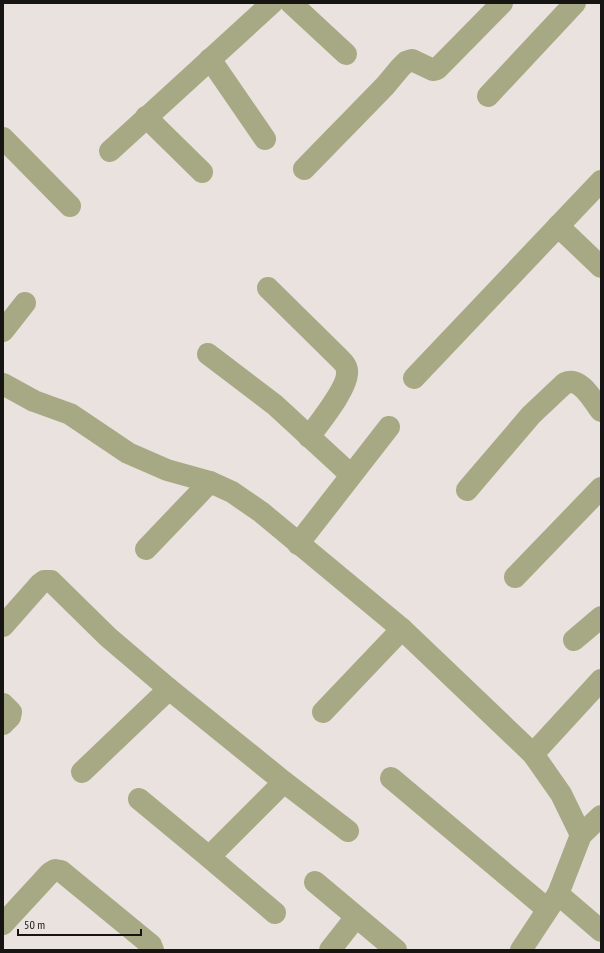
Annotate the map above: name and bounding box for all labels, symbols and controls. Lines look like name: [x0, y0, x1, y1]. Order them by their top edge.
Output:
scale bar: [18, 911, 141, 937]
text: 50 m: [24, 917, 45, 932]

